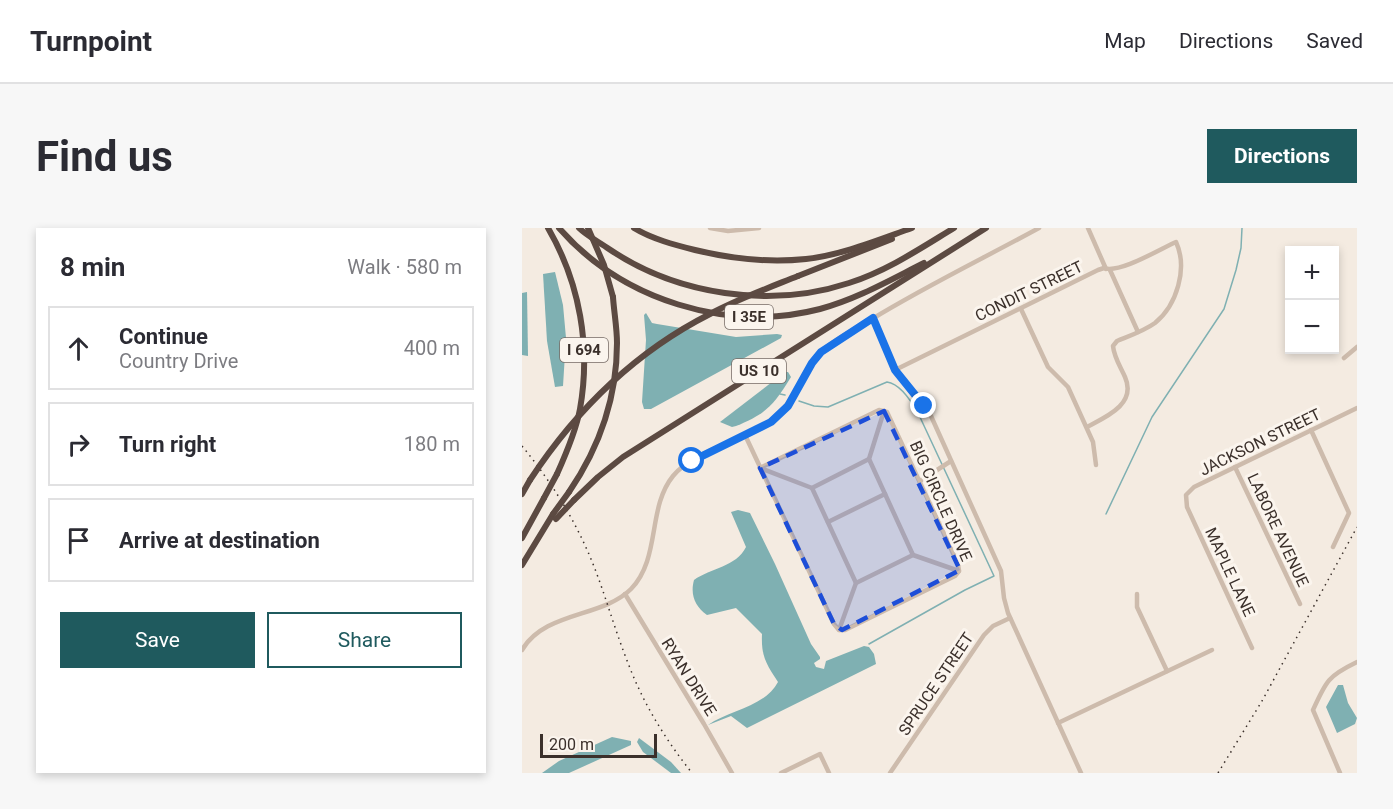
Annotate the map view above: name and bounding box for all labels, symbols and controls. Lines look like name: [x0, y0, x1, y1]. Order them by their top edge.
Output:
text: Turnpoint: [30, 25, 152, 58]
text: Map: [1104, 29, 1146, 53]
text: Directions: [1179, 29, 1273, 53]
text: Saved: [1306, 29, 1363, 53]
button: Directions: [1207, 129, 1357, 183]
text: Find us: [36, 132, 173, 181]
map controls: [1285, 246, 1339, 354]
button: +: [1285, 246, 1339, 300]
text: 8 min: [60, 252, 125, 282]
text: Walk · 580 m: [347, 255, 462, 279]
street label: CONDIT STREET: [972, 257, 1086, 325]
button: −: [1285, 300, 1339, 354]
road number: I 35E: [725, 305, 773, 329]
text: Continue: [119, 324, 208, 349]
icon: ahead: [62, 332, 95, 365]
text: 400 m: [404, 336, 460, 360]
road number: I 694: [560, 338, 608, 362]
text: Country Drive: [119, 349, 238, 373]
road number: US 10: [732, 359, 786, 383]
route end: [910, 392, 936, 418]
street label: JACKSON STREET: [1196, 404, 1324, 480]
icon: right: [62, 428, 95, 461]
text: Turn right: [119, 432, 216, 457]
text: 180 m: [404, 432, 460, 456]
street label: BIG CIRCLE DRIVE: [906, 438, 976, 564]
route start: [678, 447, 704, 473]
street label: LABORE AVENUE: [1243, 470, 1313, 590]
icon: arrive: [62, 524, 95, 557]
street label: MAPLE LANE: [1201, 524, 1259, 620]
text: Arrive at destination: [119, 528, 320, 553]
button: Save: [60, 612, 255, 668]
button: Share: [267, 612, 462, 668]
street label: SPRUCE STREET: [895, 629, 978, 739]
street label: RYAN DRIVE: [658, 635, 720, 719]
scale bar: [540, 731, 657, 758]
text: 200 m: [549, 735, 594, 754]

